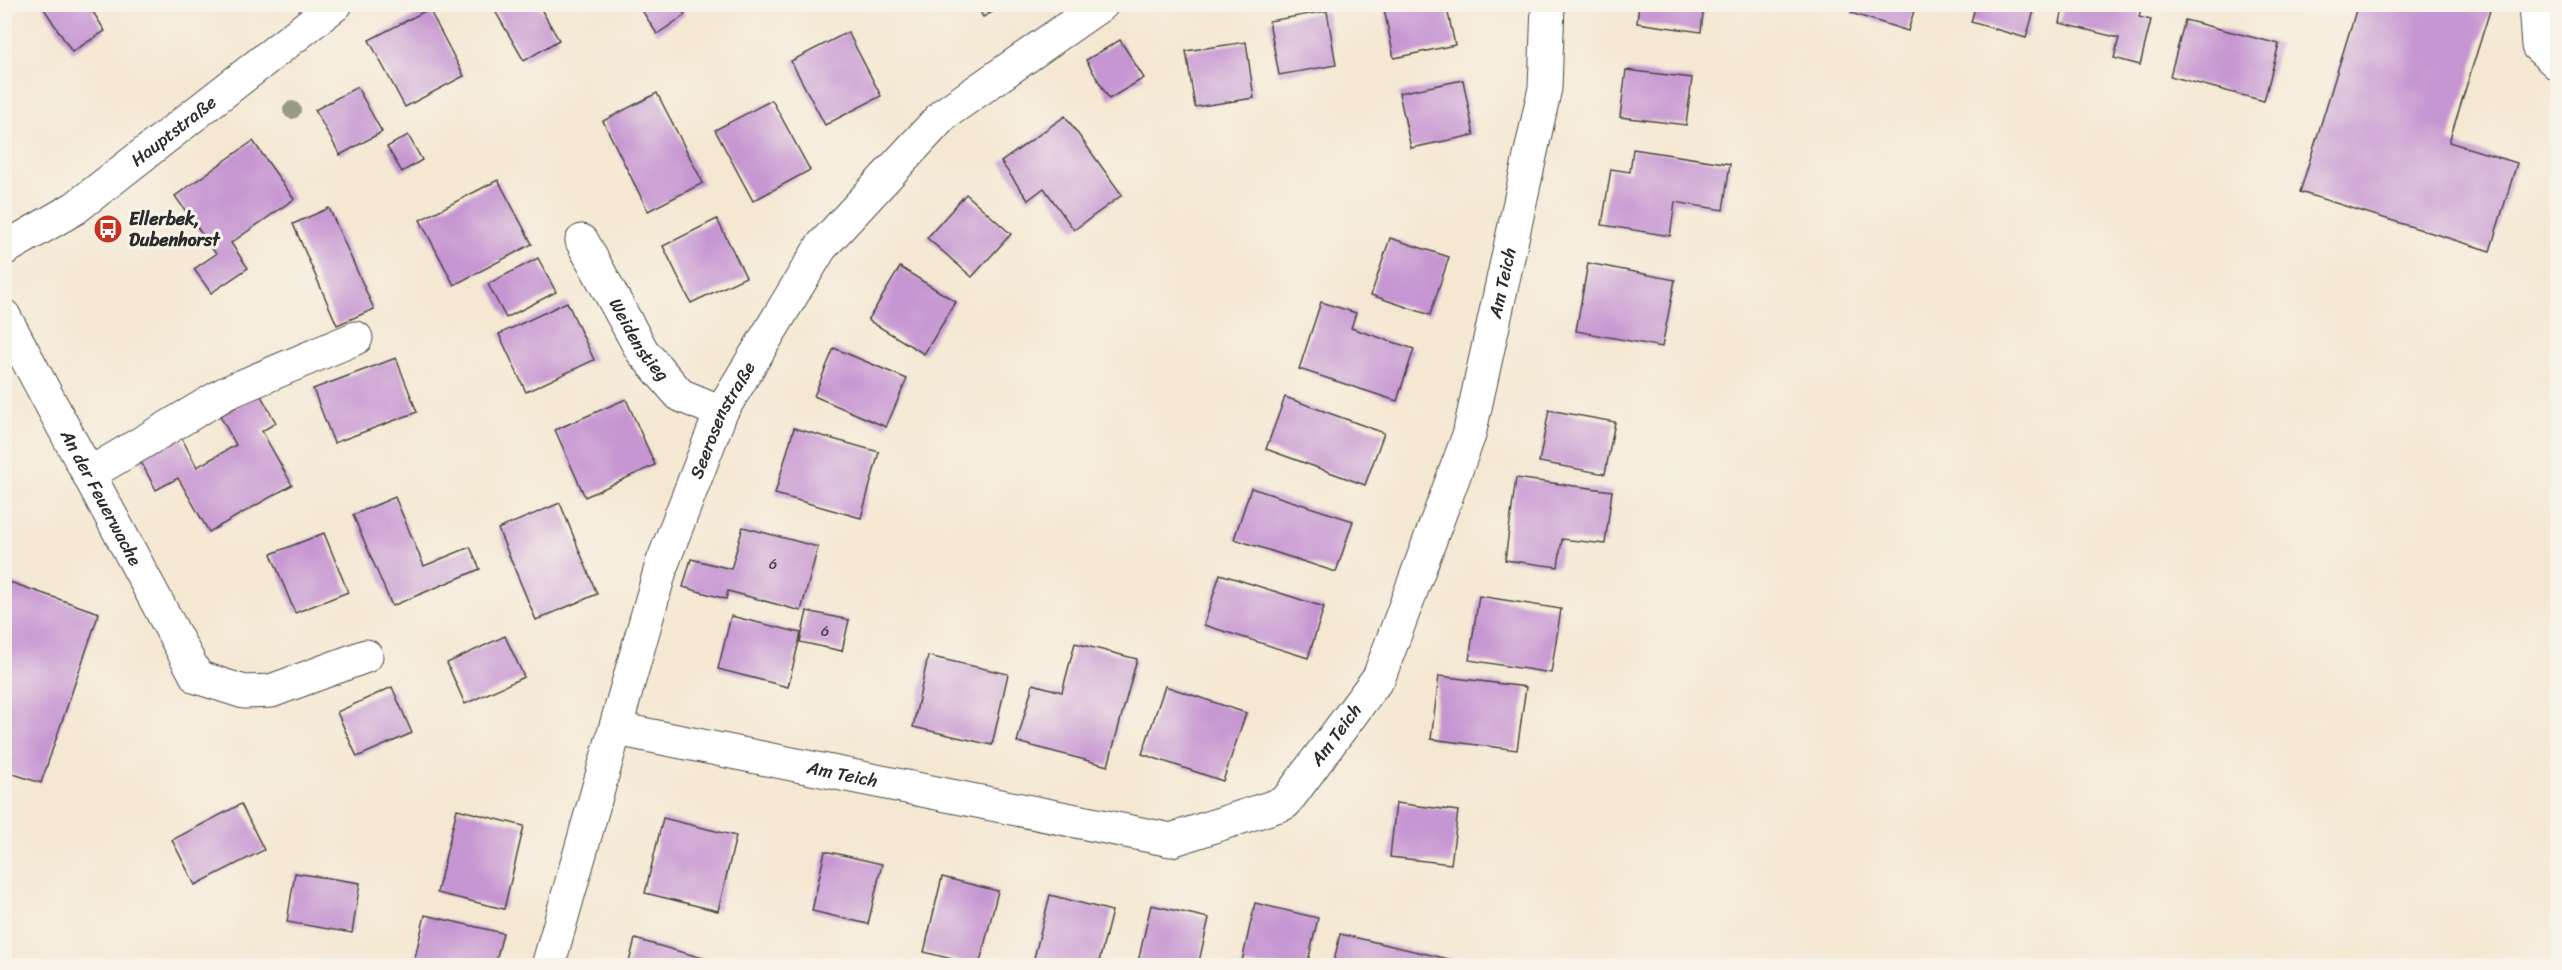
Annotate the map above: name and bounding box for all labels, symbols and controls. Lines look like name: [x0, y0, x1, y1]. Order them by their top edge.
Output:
street label: Hauptstraße: [123, 87, 224, 175]
place label: Ellerbek, Dubenhorst: [129, 203, 221, 256]
bus stop icon: Ellerbek, Dubenhorst: [92, 213, 124, 245]
street label: Am Teich: [1479, 245, 1526, 322]
street label: Weidenstieg: [600, 292, 678, 389]
street label: Seerosenstraße: [681, 355, 764, 484]
street label: An der Feuerwache: [51, 423, 151, 572]
house number: 6: [769, 551, 777, 577]
house number: 6: [821, 618, 829, 644]
street label: Am Teich: [1301, 697, 1370, 774]
street label: Am Teich: [803, 751, 881, 797]

